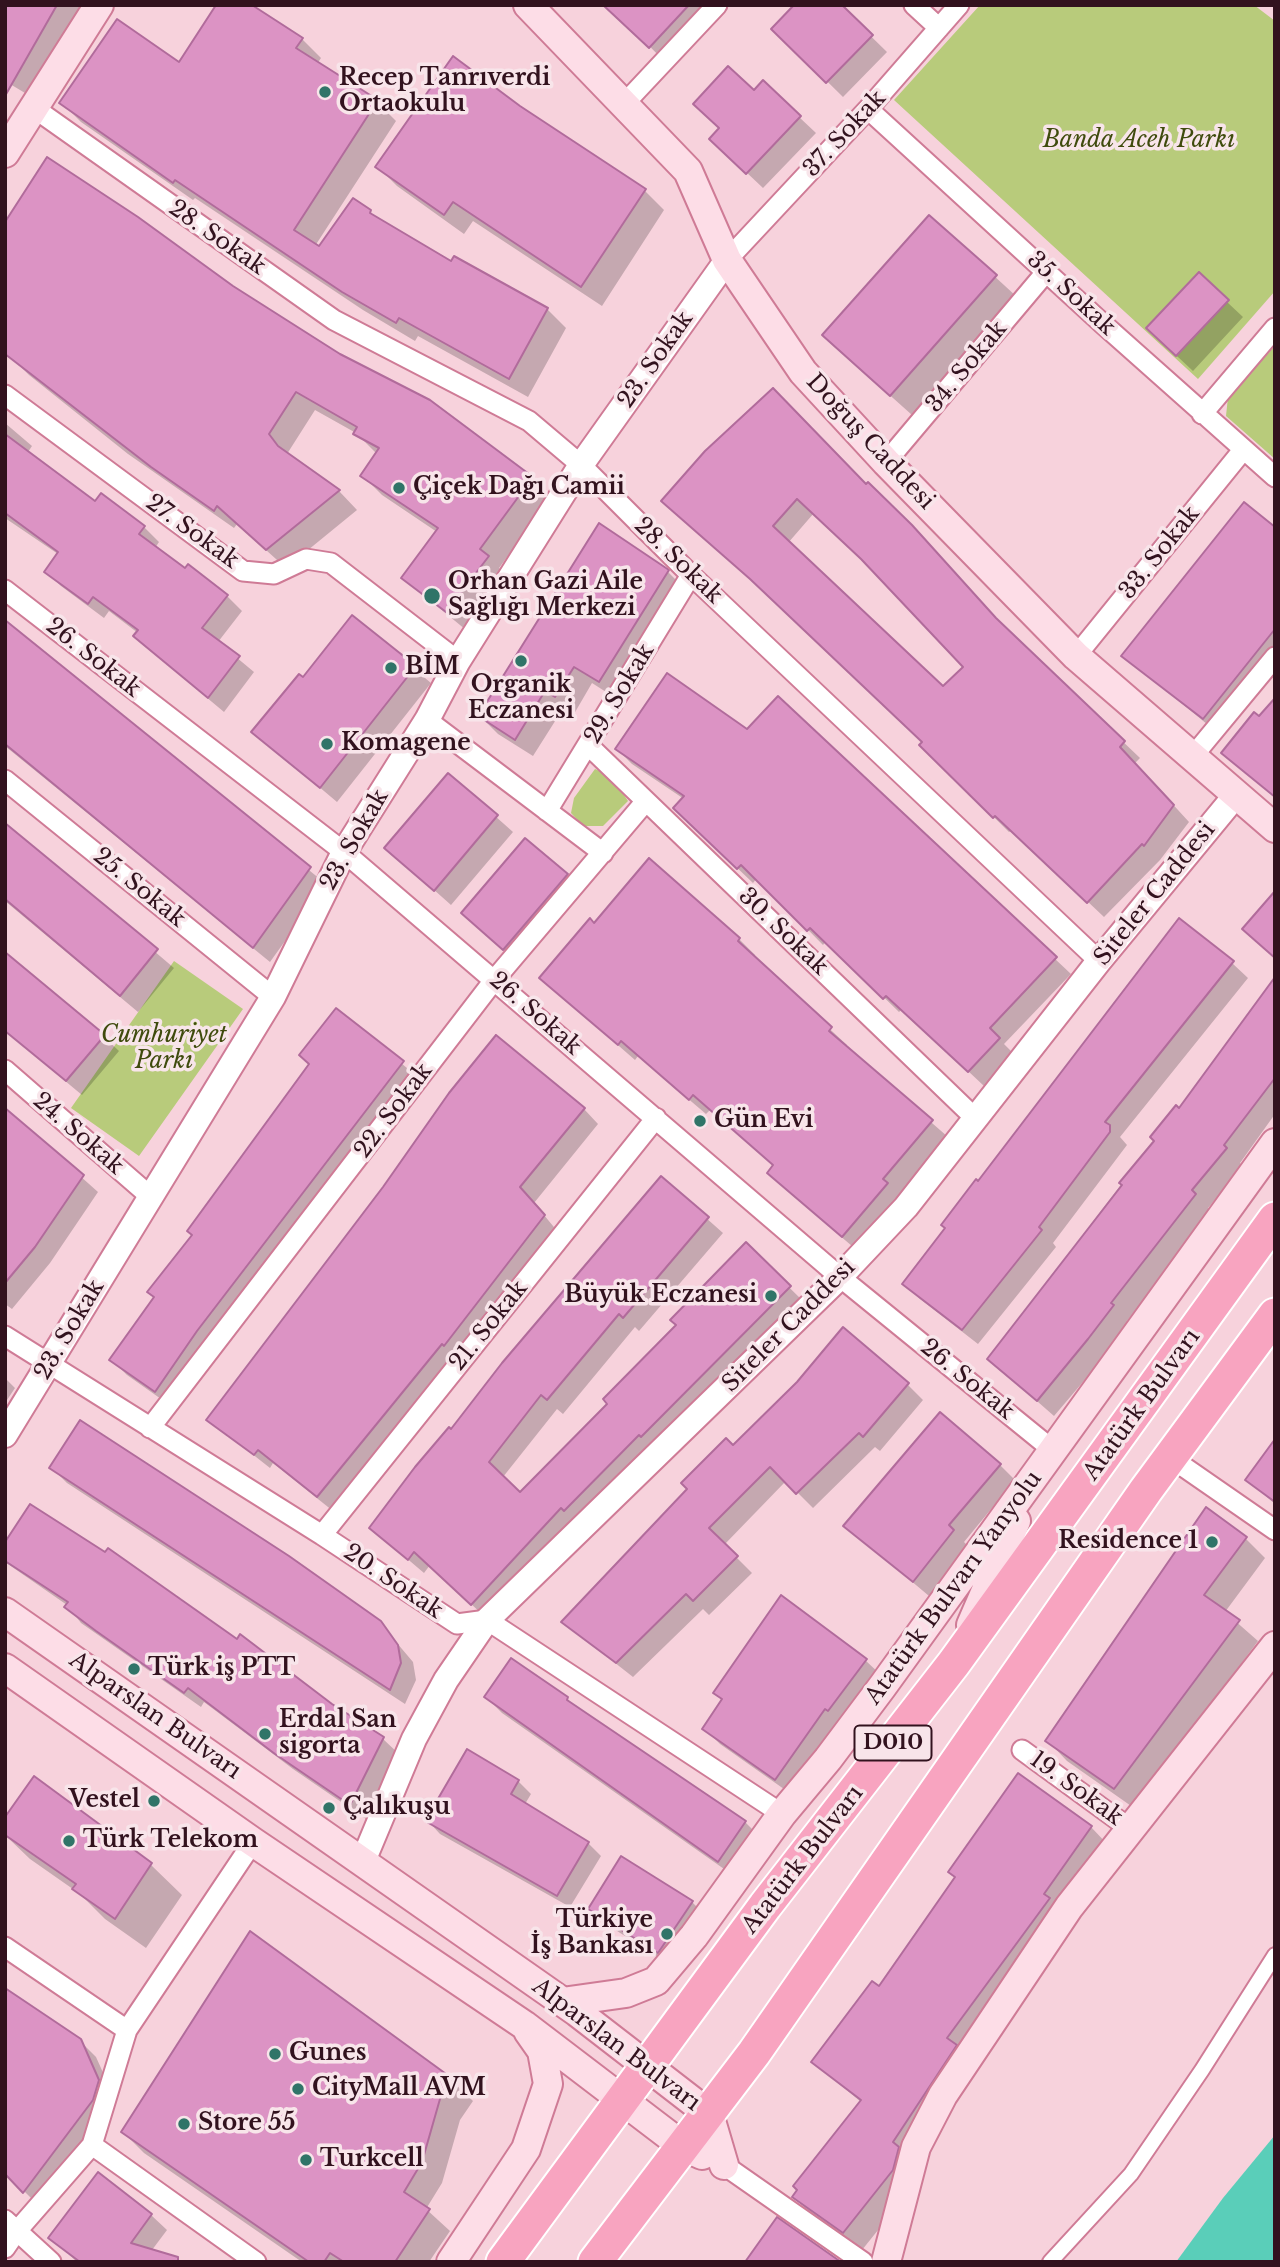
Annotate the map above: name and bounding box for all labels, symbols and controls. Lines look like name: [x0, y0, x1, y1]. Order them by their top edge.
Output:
place label: Recep Tanrıverdi Ortaokulu: [339, 65, 550, 119]
marker: Recep Tanrıverdi Ortaokulu: [317, 84, 333, 100]
street label: 37. Sokak: [798, 85, 892, 183]
park label: Banda Aceh Parkı: [1043, 127, 1235, 155]
street label: 28. Sokak: [163, 195, 271, 281]
street label: 35. Sokak: [1021, 246, 1121, 342]
street label: 23. Sokak: [613, 306, 699, 414]
street label: 34. Sokak: [921, 316, 1013, 418]
street label: Doğuş Caddesi: [800, 368, 940, 516]
place label: Çiçek Dağı Camii: [413, 474, 625, 502]
marker: Çiçek Dağı Camii: [391, 480, 407, 496]
street label: 27. Sokak: [140, 489, 244, 575]
street label: 33. Sokak: [1114, 501, 1206, 605]
street label: 28. Sokak: [628, 512, 728, 610]
place label: Orhan Gazi Aile Sağlığı Merkezi: [448, 569, 643, 623]
marker: Orhan Gazi Aile Sağlığı Merkezi: [422, 586, 442, 606]
street label: 26. Sokak: [40, 612, 146, 704]
street label: 29. Sokak: [579, 639, 661, 749]
marker: Organik Eczanesi: [513, 653, 529, 669]
place label: BİM: [405, 654, 460, 682]
marker: BİM: [383, 660, 399, 676]
place label: Organik Eczanesi: [468, 672, 574, 726]
place label: Komagene: [341, 730, 471, 758]
marker: Komagene: [319, 736, 335, 752]
street label: 23. Sokak: [315, 785, 395, 895]
street label: Siteler Caddesi: [1089, 817, 1221, 971]
street label: 25. Sokak: [87, 842, 191, 934]
street label: 30. Sokak: [732, 883, 834, 981]
street label: 26. Sokak: [483, 967, 587, 1061]
park label: Cumhuriyet Parkı: [101, 1022, 227, 1076]
street label: 22. Sokak: [349, 1058, 439, 1164]
street label: 24. Sokak: [27, 1087, 129, 1181]
place label: Gün Evi: [714, 1107, 813, 1135]
marker: Gün Evi: [692, 1113, 708, 1129]
street label: Siteler Caddesi: [717, 1254, 861, 1398]
street label: 23. Sokak: [29, 1275, 111, 1385]
street label: 21. Sokak: [444, 1275, 534, 1377]
place label: Büyük Eczanesi: [564, 1282, 757, 1310]
marker: Büyük Eczanesi: [763, 1288, 779, 1304]
street label: Atatürk Bulvarı: [1078, 1324, 1206, 1486]
street label: 26. Sokak: [915, 1334, 1019, 1426]
street label: Atatürk Bulvarı Yanyolu: [860, 1466, 1048, 1710]
place label: Residence 1: [1058, 1528, 1198, 1556]
marker: Residence 1: [1204, 1534, 1220, 1550]
street label: 20. Sokak: [338, 1539, 448, 1625]
street label: Alparslan Bulvarı: [64, 1646, 246, 1786]
place label: Türk iş PTT: [148, 1655, 295, 1683]
marker: Türk iş PTT: [126, 1661, 142, 1677]
place label: Erdal San sigorta: [279, 1707, 397, 1761]
marker: Erdal San sigorta: [257, 1726, 273, 1742]
road number: D010: [854, 1726, 931, 1760]
street label: 19. Sokak: [1024, 1746, 1128, 1832]
street label: Atatürk Bulvarı: [737, 1780, 869, 1940]
place label: Vestel: [69, 1787, 140, 1815]
marker: Vestel: [146, 1793, 162, 1809]
place label: Çalıkuşu: [343, 1794, 450, 1822]
marker: Çalıkuşu: [321, 1800, 337, 1816]
place label: Türk Telekom: [83, 1827, 258, 1855]
marker: Türk Telekom: [61, 1833, 77, 1849]
place label: Türkiye İş Bankası: [531, 1907, 653, 1961]
marker: Türkiye İş Bankası: [659, 1926, 675, 1942]
street label: Alparslan Bulvarı: [527, 1973, 705, 2117]
place label: Gunes: [289, 2040, 366, 2068]
marker: Gunes: [267, 2046, 283, 2062]
place label: CityMall AVM: [312, 2075, 486, 2103]
marker: CityMall AVM: [290, 2081, 306, 2097]
place label: Store 55: [198, 2110, 295, 2138]
marker: Store 55: [176, 2116, 192, 2132]
place label: Turkcell: [320, 2146, 424, 2174]
marker: Turkcell: [298, 2152, 314, 2168]

